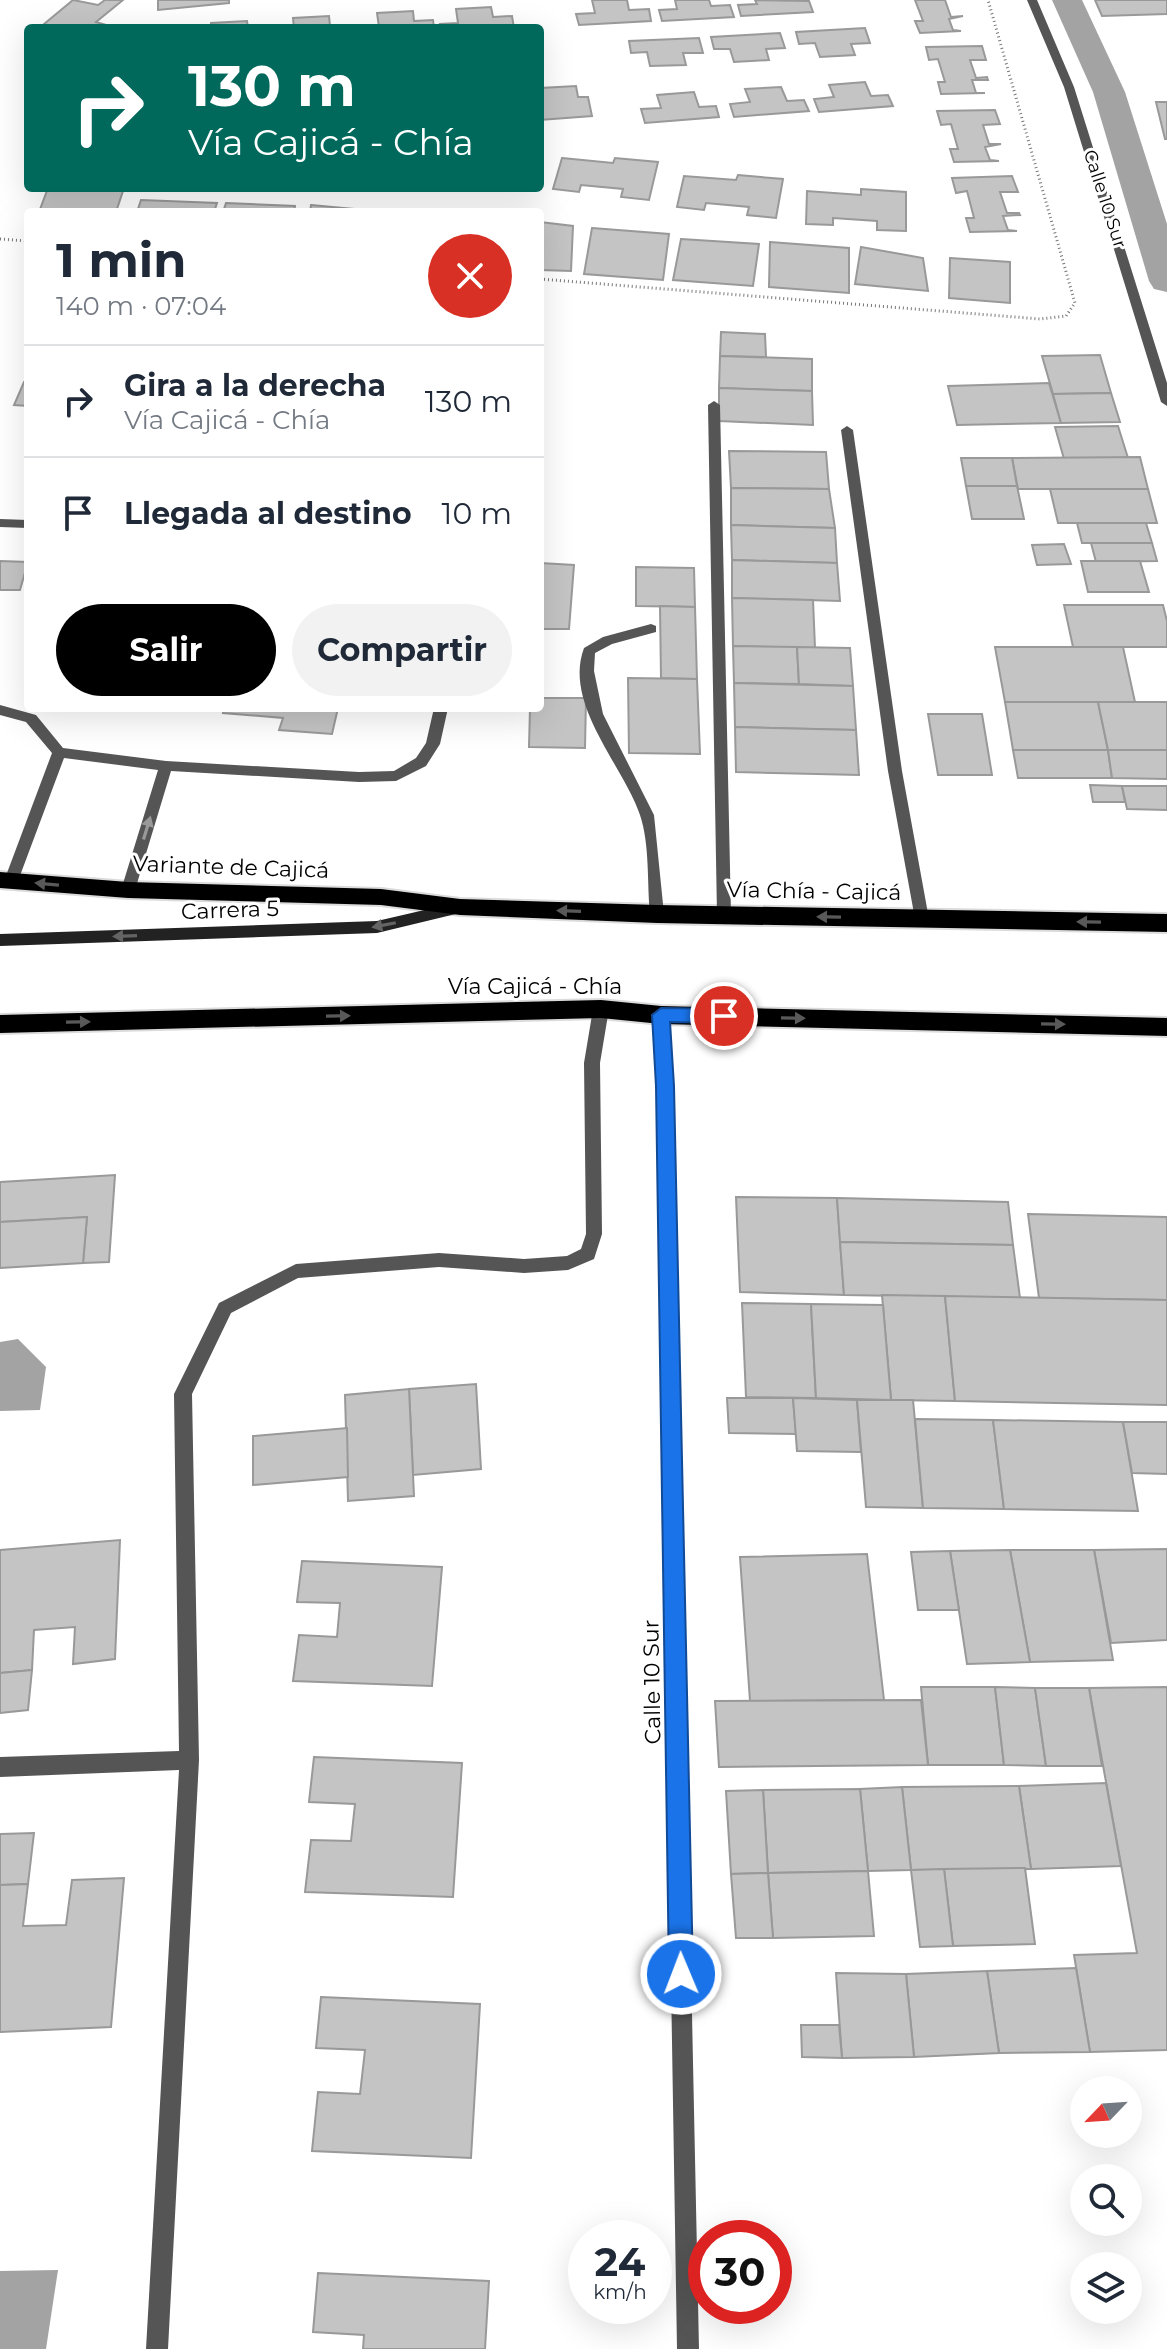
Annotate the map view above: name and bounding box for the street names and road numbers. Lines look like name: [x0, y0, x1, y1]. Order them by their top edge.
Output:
street label: Calle 10 Sur: [1079, 147, 1131, 251]
street label: Variante de Cajicá: [132, 850, 330, 884]
street label: Vía Chía - Cajicá: [726, 876, 902, 906]
street label: Carrera 5: [181, 895, 279, 925]
street label: Vía Cajicá - Chía: [448, 973, 622, 1000]
street label: Calle 10 Sur: [637, 1619, 667, 1745]

